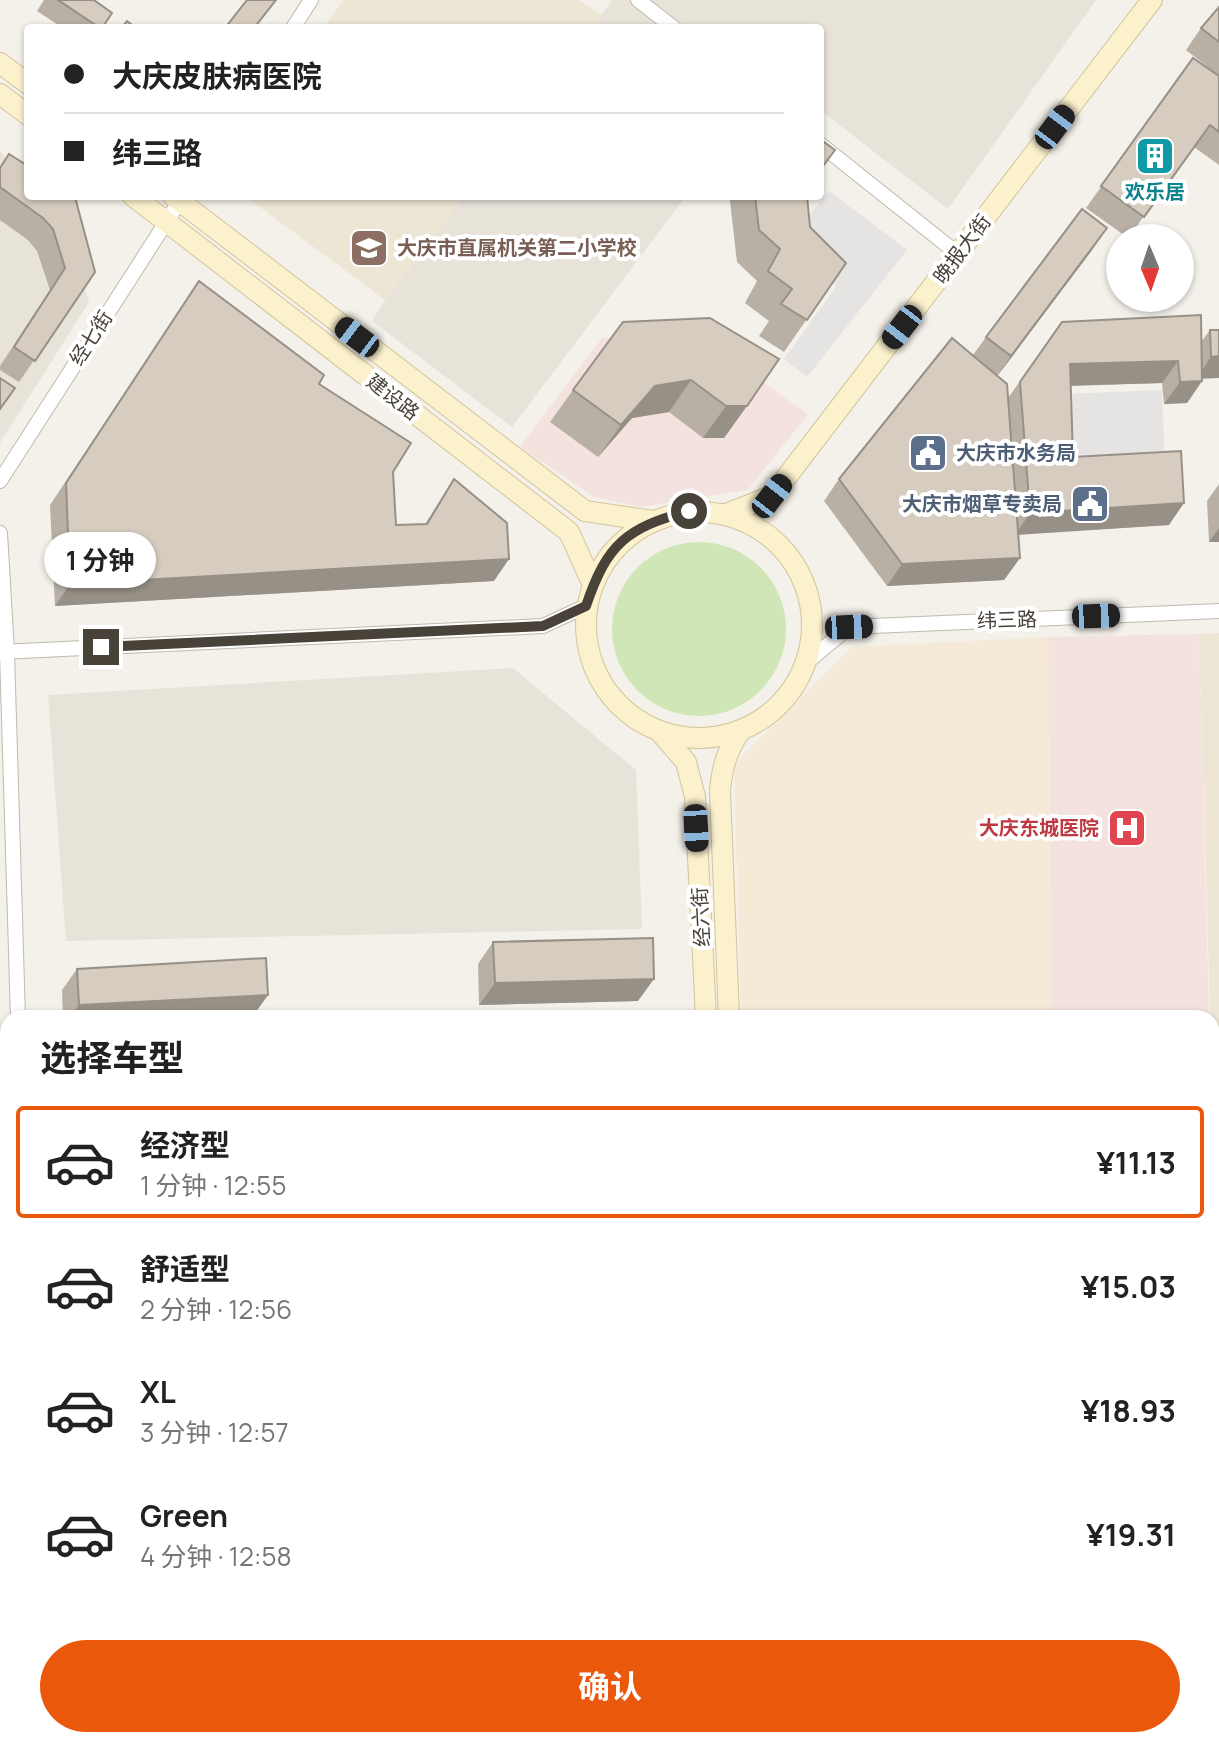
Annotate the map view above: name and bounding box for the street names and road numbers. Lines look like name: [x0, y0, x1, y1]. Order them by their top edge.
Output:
street label: 晚报大街: [927, 209, 996, 289]
street label: 经七街: [63, 305, 118, 370]
street label: 建设路: [361, 367, 425, 426]
street label: 纬三路: [977, 605, 1037, 634]
street label: 经六街: [685, 886, 716, 948]

